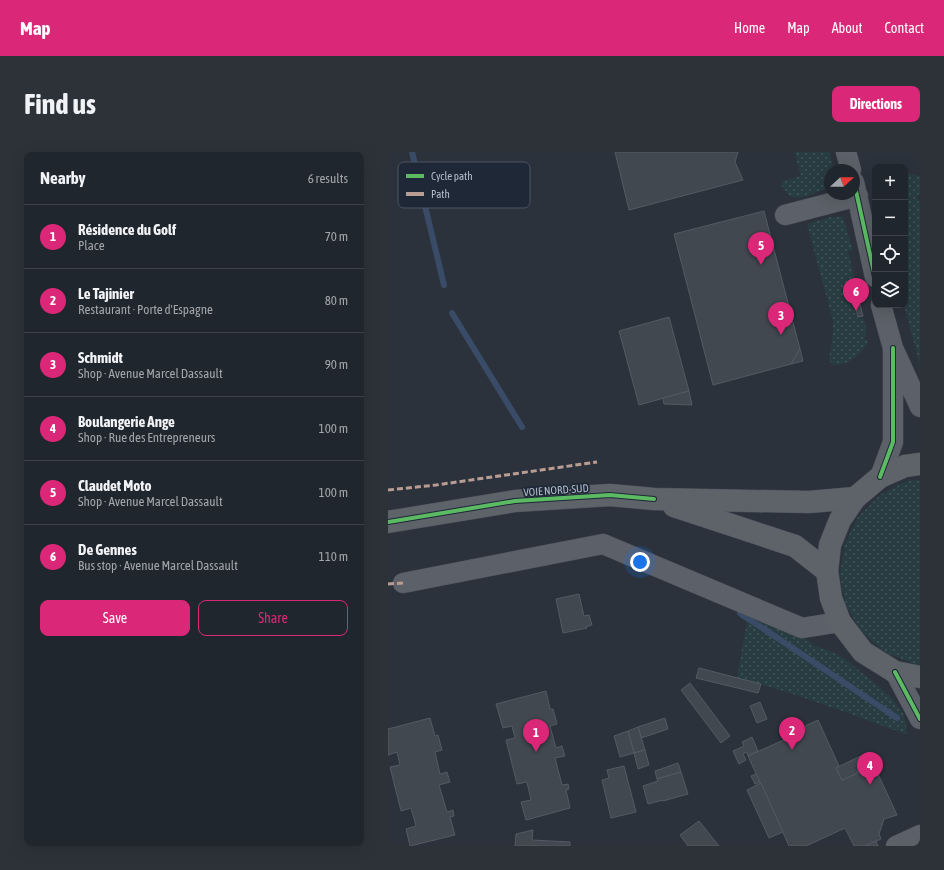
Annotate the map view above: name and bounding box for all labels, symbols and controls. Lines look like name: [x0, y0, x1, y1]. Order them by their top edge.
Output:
text: Map: [20, 17, 51, 39]
text: Home: [734, 20, 765, 36]
text: Map: [787, 20, 810, 36]
text: About: [832, 20, 863, 36]
text: Contact: [885, 20, 924, 36]
button: Directions: [832, 86, 920, 122]
text: Find us: [24, 88, 96, 120]
legend: [398, 162, 530, 208]
north arrow: [824, 164, 860, 200]
map controls: [872, 164, 908, 308]
button: +: [872, 164, 908, 200]
text: Nearby: [40, 168, 86, 188]
text: Cycle path: [431, 170, 473, 182]
text: 6 results: [308, 171, 348, 186]
text: Path: [431, 188, 450, 200]
button: −: [872, 200, 908, 236]
text: Résidence du Golf: [78, 221, 176, 238]
text: 1: [50, 229, 56, 244]
text: 70 m: [325, 229, 348, 244]
pin: 5: [748, 232, 774, 265]
button: locate: [872, 236, 908, 272]
text: Place: [78, 238, 105, 253]
button: layers: [872, 272, 908, 308]
pin: 6: [843, 278, 869, 311]
text: Le Tajinier: [78, 285, 134, 302]
text: 2: [50, 293, 56, 308]
text: 80 m: [325, 293, 348, 308]
text: Restaurant · Porte d'Espagne: [78, 302, 213, 317]
pin: 3: [768, 302, 794, 335]
text: Schmidt: [78, 349, 123, 366]
text: 3: [50, 357, 56, 372]
text: 90 m: [325, 357, 348, 372]
text: Shop · Avenue Marcel Dassault: [78, 366, 223, 381]
text: Boulangerie Ange: [78, 413, 175, 430]
text: 4: [50, 421, 56, 436]
text: 100 m: [319, 421, 348, 436]
text: Shop · Rue des Entrepreneurs: [78, 430, 215, 445]
text: Claudet Moto: [78, 477, 152, 494]
street label: VOIE NORD-SUD: [523, 482, 589, 498]
text: 5: [50, 485, 56, 500]
text: 100 m: [319, 485, 348, 500]
text: Shop · Avenue Marcel Dassault: [78, 494, 223, 509]
text: De Gennes: [78, 541, 137, 558]
text: 6: [50, 549, 56, 564]
text: 110 m: [319, 549, 348, 564]
your location: [630, 552, 650, 572]
text: Bus stop · Avenue Marcel Dassault: [78, 558, 238, 573]
button: Save: [40, 600, 190, 636]
button: Share: [198, 600, 348, 636]
pin: 2: [779, 717, 805, 750]
pin: 1: [523, 719, 549, 752]
pin: 4: [857, 752, 883, 785]

